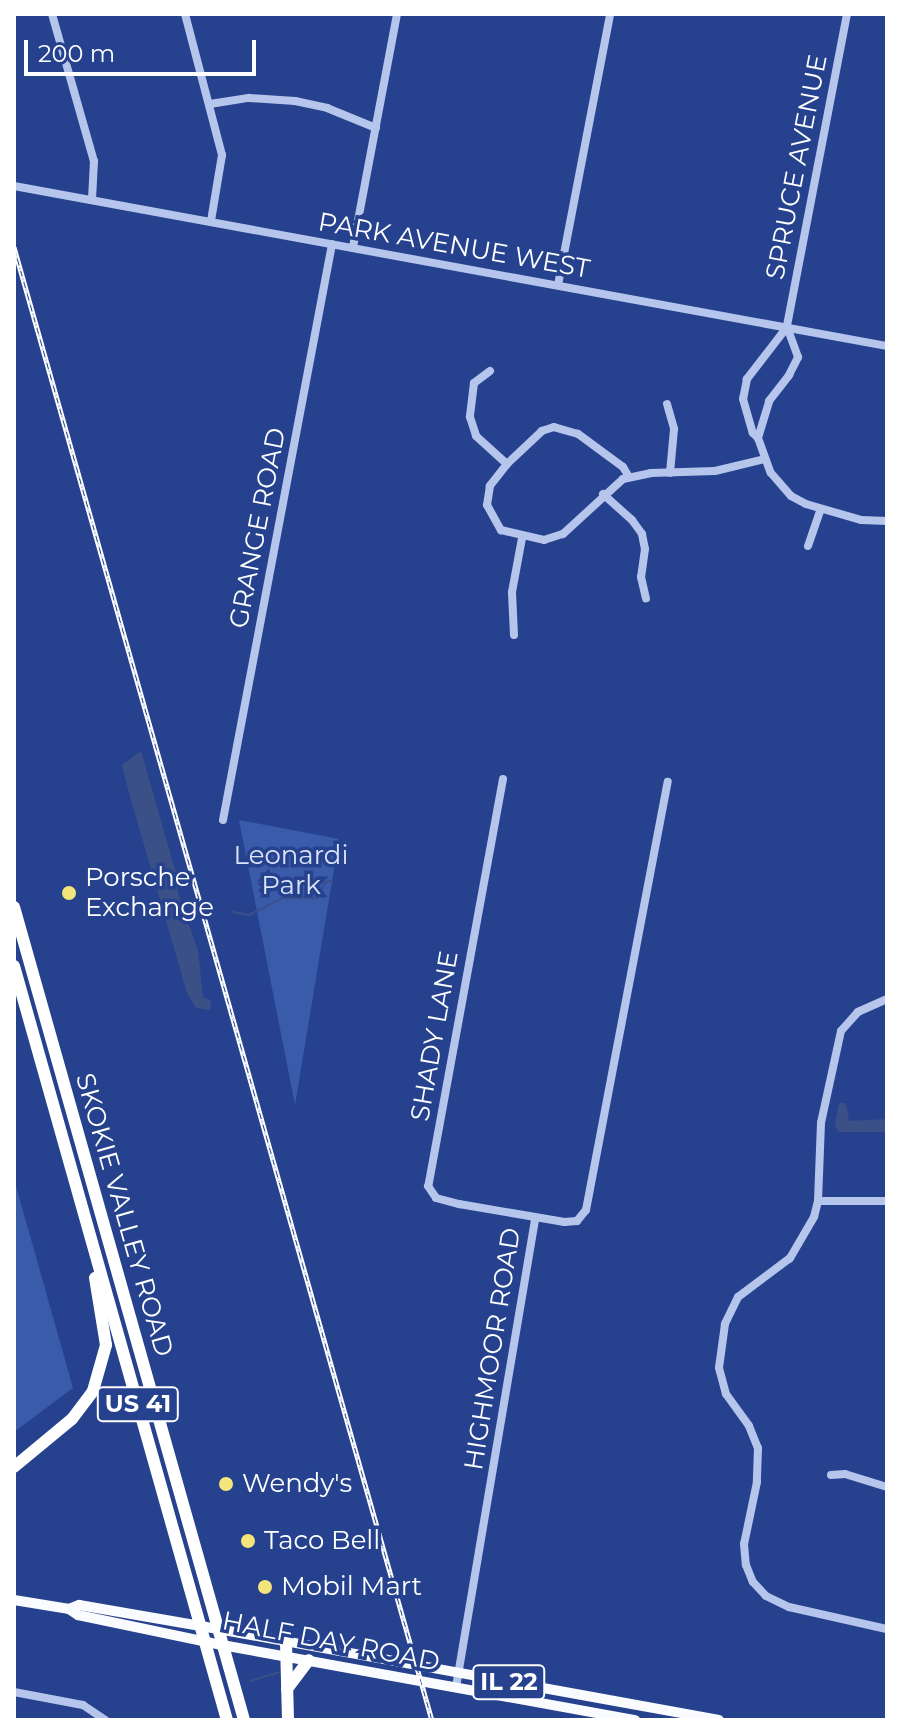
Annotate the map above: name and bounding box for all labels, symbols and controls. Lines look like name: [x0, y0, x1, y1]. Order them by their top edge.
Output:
scale bar: [28, 24, 260, 74]
text: 200 m: [38, 39, 115, 68]
street label: SPRUCE AVENUE: [760, 52, 834, 282]
street label: PARK AVENUE WEST: [316, 207, 592, 285]
street label: GRANGE ROAD: [223, 425, 293, 631]
park label: Leonardi Park: [234, 840, 348, 902]
place label: Porsche Exchange: [85, 862, 214, 924]
marker: Porsche Exchange: [60, 884, 78, 902]
street label: SHADY LANE: [405, 948, 465, 1124]
street label: SKOKIE VALLEY ROAD: [69, 1070, 179, 1360]
street label: HIGHMOOR ROAD: [458, 1226, 528, 1472]
road number: US 41: [96, 1384, 180, 1424]
place label: Wendy's: [242, 1468, 352, 1500]
marker: Wendy's: [217, 1475, 235, 1493]
place label: Taco Bell: [264, 1525, 380, 1557]
marker: Taco Bell: [239, 1532, 257, 1550]
place label: Mobil Mart: [281, 1571, 422, 1603]
marker: Mobil Mart: [256, 1578, 274, 1596]
street label: HALF DAY ROAD: [220, 1606, 442, 1678]
road number: IL 22: [471, 1662, 547, 1702]

